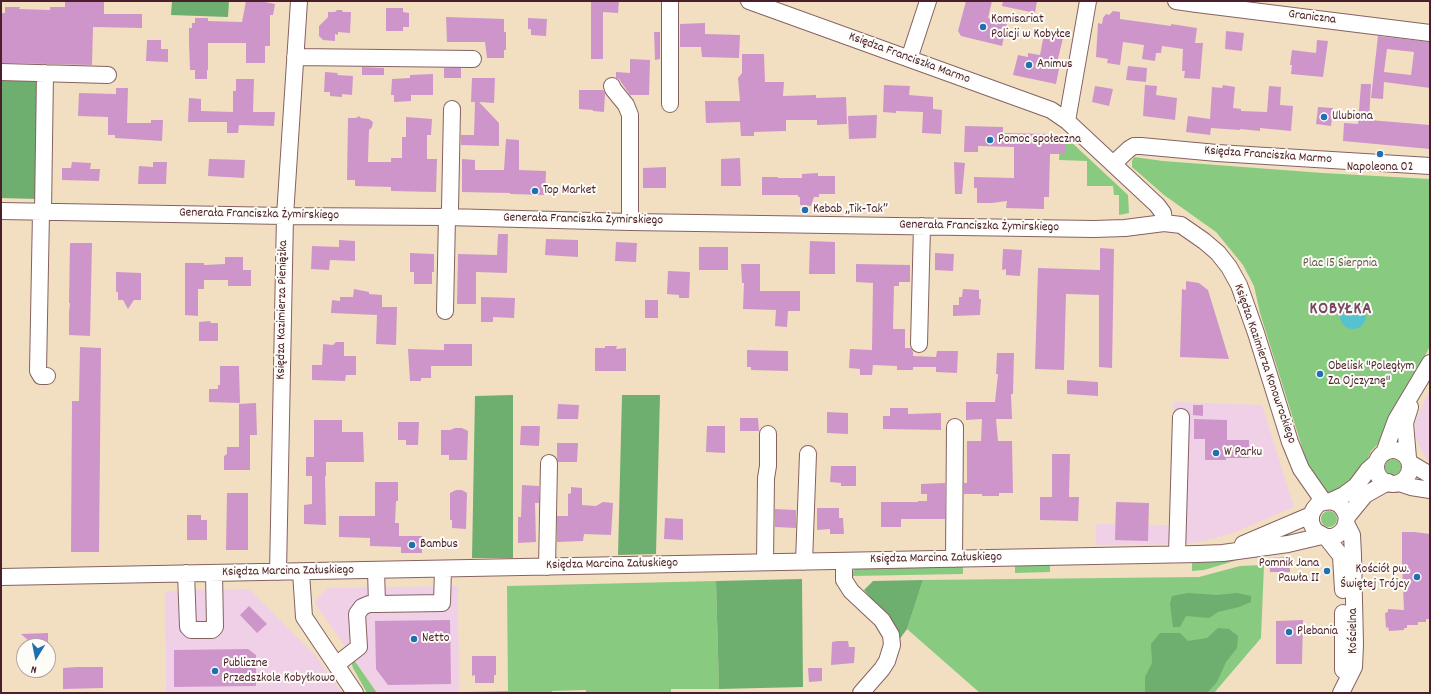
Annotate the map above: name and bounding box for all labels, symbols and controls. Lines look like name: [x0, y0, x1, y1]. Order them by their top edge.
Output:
street label: Graniczna: [1287, 7, 1337, 29]
place label: Komisariat Policji w Kobyłce: [991, 12, 1070, 43]
marker: Komisariat Policji w Kobyłce: [978, 22, 988, 32]
street label: Księdza Franciszka Marmo: [846, 30, 972, 88]
place label: Animus: [1037, 57, 1072, 73]
marker: Animus: [1024, 60, 1034, 70]
place label: Ulubiona: [1332, 109, 1373, 125]
marker: Ulubiona: [1319, 112, 1329, 122]
place label: Pomoc społeczna: [998, 132, 1081, 148]
marker: Pomoc społeczna: [985, 135, 995, 145]
street label: Księdza Franciszka Marmo: [1204, 144, 1332, 168]
marker: Napoleona 02: [1375, 149, 1385, 159]
place label: Napoleona 02: [1347, 160, 1413, 176]
place label: Top Market: [543, 183, 596, 199]
marker: Top Market: [530, 186, 540, 196]
place label: Kebab „Tik-Tak”: [813, 202, 888, 218]
marker: Kebab „Tik-Tak”: [800, 205, 810, 215]
street label: Generała Franciszka Żymirskiego: [179, 206, 339, 224]
street label: Generała Franciszka Żymirskiego: [503, 211, 663, 229]
street label: Generała Franciszka Żymirskiego: [899, 218, 1059, 236]
street label: Księdza Kazimierza Pieniążka: [274, 240, 292, 380]
park label: Plac 15 Sierpnia: [1303, 256, 1377, 272]
street label: Księdza Kazimierza Konowrockiego: [1229, 282, 1299, 446]
district label: KOBYŁKA: [1309, 301, 1373, 321]
place label: Obelisk "Poległym Za Ojczyznę": [1328, 359, 1414, 390]
marker: Obelisk "Poległym Za Ojczyznę": [1315, 369, 1325, 379]
place label: W Parku: [1224, 445, 1262, 461]
marker: W Parku: [1211, 448, 1221, 458]
place label: Bambus: [420, 537, 458, 553]
marker: Bambus: [407, 540, 417, 550]
street label: Księdza Marcina Załuskiego: [870, 550, 1002, 568]
street label: Księdza Marcina Załuskiego: [546, 556, 678, 574]
place label: Pomnik Jana Pawła II: [1259, 556, 1319, 587]
place label: Kościół pw. Świętej Trójcy: [1341, 562, 1409, 593]
street label: Księdza Marcina Załuskiego: [222, 563, 354, 581]
marker: Pomnik Jana Pawła II: [1322, 566, 1332, 576]
marker: Kościół pw. Świętej Trójcy: [1412, 572, 1422, 582]
street label: Kościelna: [1346, 608, 1362, 654]
place label: Plebania: [1297, 624, 1338, 640]
marker: Plebania: [1284, 627, 1294, 637]
place label: Netto: [422, 631, 450, 647]
marker: Netto: [409, 634, 419, 644]
north arrow: [16, 638, 56, 678]
place label: Publiczne Przedszkole Kobyłkowo: [223, 656, 335, 687]
text: N: [30, 660, 38, 677]
marker: Publiczne Przedszkole Kobyłkowo: [210, 666, 220, 676]

